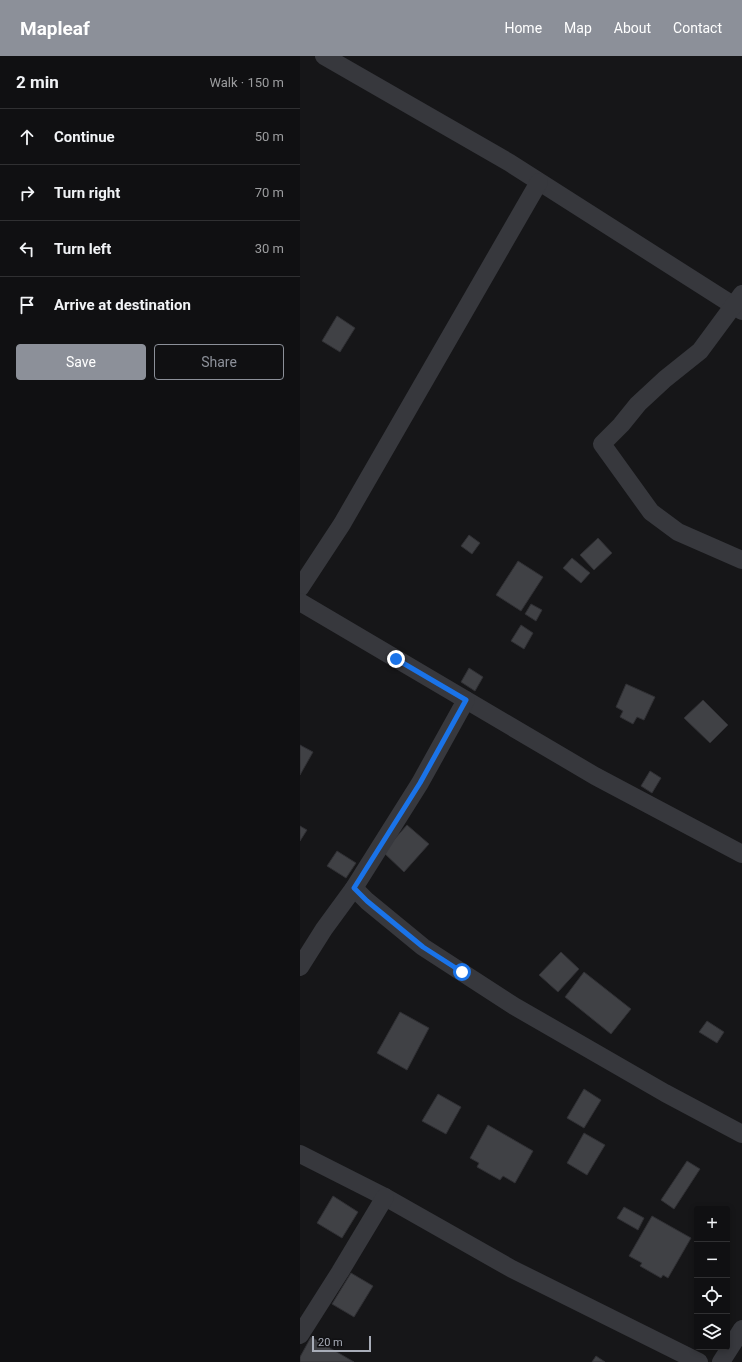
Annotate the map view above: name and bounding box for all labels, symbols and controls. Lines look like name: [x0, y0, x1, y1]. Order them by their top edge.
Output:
text: Mapleaf: [20, 17, 90, 40]
text: Home: [504, 20, 542, 36]
text: Map: [564, 20, 592, 36]
text: About: [614, 20, 651, 36]
text: Contact: [673, 20, 722, 36]
text: 2 min: [16, 72, 59, 92]
text: Walk · 150 m: [209, 75, 284, 90]
icon: ahead: [16, 126, 38, 148]
text: Continue: [54, 128, 115, 146]
text: 50 m: [255, 129, 284, 144]
icon: right: [16, 182, 38, 204]
text: Turn right: [54, 184, 120, 202]
text: 70 m: [255, 185, 284, 200]
icon: left: [16, 238, 38, 260]
text: Turn left: [54, 240, 111, 258]
text: 30 m: [255, 241, 284, 256]
icon: arrive: [16, 294, 38, 316]
text: Arrive at destination: [54, 296, 191, 314]
button: Save: [16, 344, 146, 380]
button: Share: [154, 344, 284, 380]
route end: [387, 650, 405, 668]
route start: [453, 963, 471, 981]
map controls: [694, 1206, 730, 1350]
button: +: [694, 1206, 730, 1242]
button: −: [694, 1242, 730, 1278]
button: locate: [694, 1278, 730, 1314]
button: layers: [694, 1314, 730, 1350]
scale bar: [312, 1334, 371, 1353]
text: 20 m: [318, 1336, 343, 1349]

